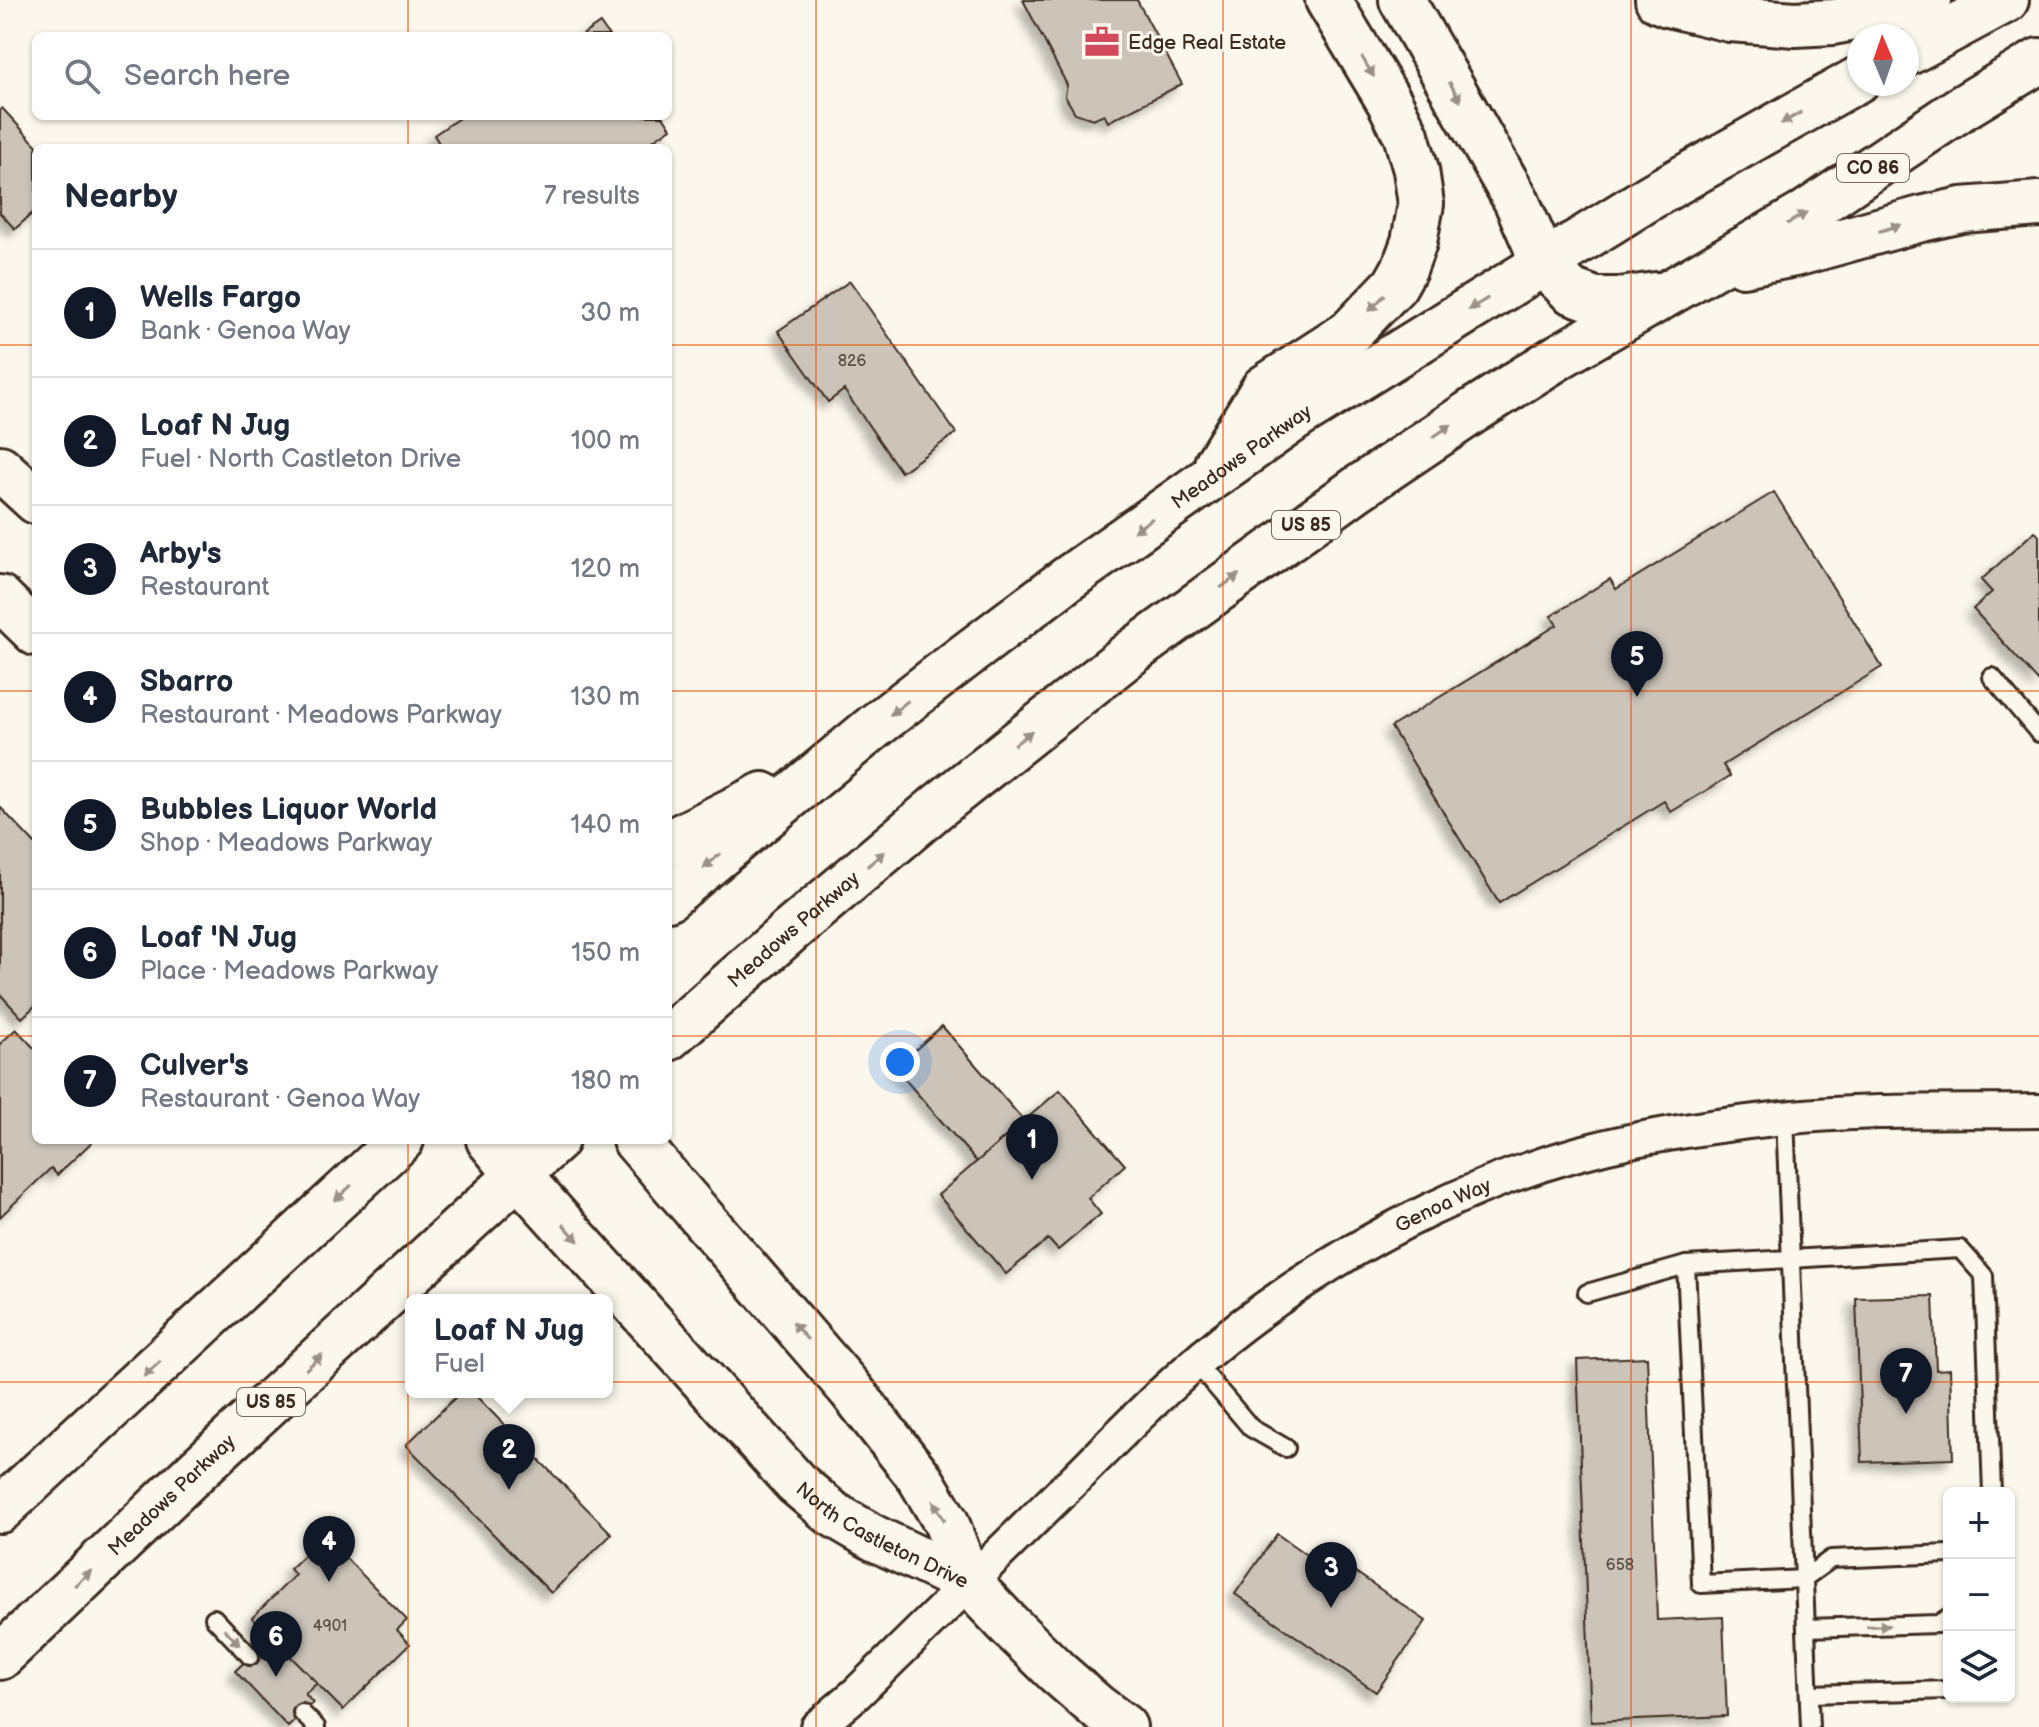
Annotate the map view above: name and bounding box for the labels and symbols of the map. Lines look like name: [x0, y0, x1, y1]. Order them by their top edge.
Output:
office icon: Edge Real Estate: [1083, 23, 1121, 61]
north arrow: [1847, 24, 1919, 96]
place label: Edge Real Estate: [1128, 31, 1286, 55]
one-way arrow: [1361, 56, 1375, 78]
one-way arrow: [1448, 81, 1462, 103]
one-way arrow: [1780, 111, 1802, 125]
road number: CO 86: [1837, 154, 1909, 182]
one-way arrow: [1786, 212, 1808, 226]
one-way arrow: [1879, 221, 1903, 234]
one-way arrow: [1368, 294, 1386, 313]
one-way arrow: [1467, 297, 1489, 311]
house number: 826: [838, 352, 866, 371]
street label: Meadows Parkway: [1167, 400, 1316, 515]
one-way arrow: [1432, 424, 1453, 439]
road number: US 85: [1272, 511, 1340, 539]
one-way arrow: [1133, 517, 1154, 532]
one-way arrow: [1219, 573, 1240, 589]
pin: 5: [1611, 631, 1663, 697]
one-way arrow: [889, 699, 909, 715]
one-way arrow: [1013, 731, 1033, 747]
one-way arrow: [865, 851, 885, 868]
one-way arrow: [702, 852, 722, 869]
street label: Meadows Parkway: [723, 867, 865, 993]
your location: [880, 1042, 920, 1082]
pin: 1: [1006, 1114, 1058, 1180]
street label: Genoa Way: [1391, 1173, 1495, 1238]
one-way arrow: [334, 1183, 353, 1201]
one-way arrow: [561, 1223, 579, 1242]
one-way arrow: [792, 1321, 809, 1341]
pin: 7: [1880, 1348, 1932, 1414]
one-way arrow: [305, 1354, 324, 1372]
one-way arrow: [143, 1359, 162, 1377]
road number: US 85: [237, 1388, 305, 1416]
pin: 2: [483, 1424, 535, 1490]
street label: Meadows Parkway: [103, 1430, 241, 1561]
street label: North Castleton Drive: [791, 1477, 972, 1594]
one-way arrow: [932, 1500, 946, 1522]
pin: 4: [303, 1516, 355, 1582]
pin: 3: [1305, 1542, 1357, 1608]
house number: 658: [1606, 1556, 1634, 1575]
one-way arrow: [73, 1569, 92, 1587]
pin: 6: [250, 1611, 302, 1677]
house number: 4901: [313, 1617, 347, 1636]
one-way arrow: [1866, 1619, 1891, 1632]
one-way arrow: [222, 1627, 241, 1646]

